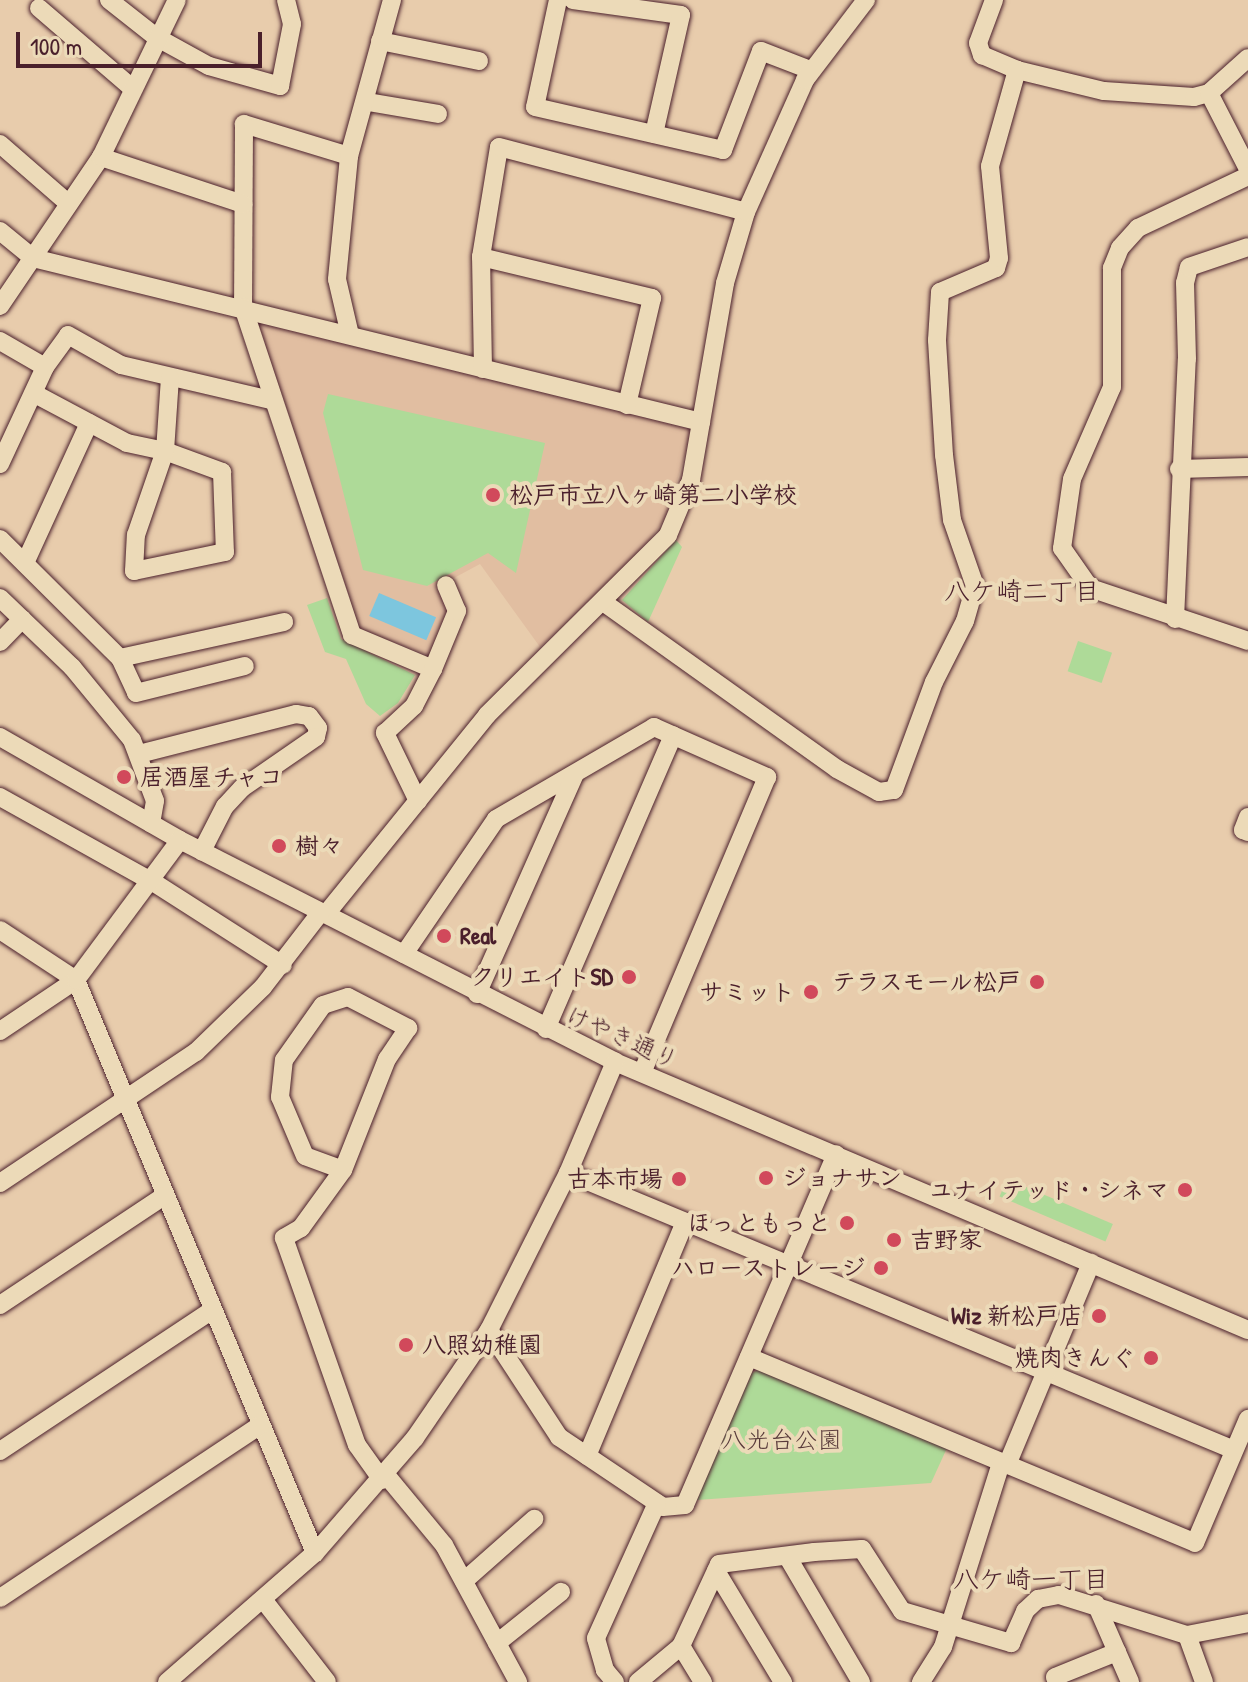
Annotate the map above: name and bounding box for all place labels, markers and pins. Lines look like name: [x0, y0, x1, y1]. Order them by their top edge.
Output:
place label: 松戸市立八ヶ崎第二小学校: [509, 481, 797, 509]
marker: 松戸市立八ヶ崎第二小学校: [484, 486, 502, 504]
place label: 居酒屋チャコ: [140, 763, 284, 791]
marker: 居酒屋チャコ: [115, 768, 133, 786]
place label: 樹々: [295, 832, 343, 860]
marker: 樹々: [270, 837, 288, 855]
place label: Real: [460, 922, 496, 950]
marker: Real: [435, 927, 453, 945]
place label: クリエイトSD: [471, 963, 613, 991]
marker: クリエイトSD: [620, 968, 638, 986]
place label: テラスモール松戸: [829, 968, 1021, 996]
marker: テラスモール松戸: [1028, 973, 1046, 991]
place label: サミット: [699, 978, 795, 1006]
marker: サミット: [802, 983, 820, 1001]
place label: ジョナサン: [782, 1164, 902, 1192]
place label: 古本市場: [567, 1165, 663, 1193]
marker: ジョナサン: [757, 1169, 775, 1187]
marker: 古本市場: [670, 1170, 688, 1188]
place label: ユナイテッド・シネマ: [929, 1176, 1169, 1204]
marker: ユナイテッド・シネマ: [1176, 1181, 1194, 1199]
place label: ほっともっと: [687, 1209, 831, 1237]
marker: ほっともっと: [838, 1214, 856, 1232]
place label: 吉野家: [910, 1226, 982, 1254]
marker: 吉野家: [885, 1231, 903, 1249]
place label: ハローストレージ: [672, 1254, 865, 1282]
marker: ハローストレージ: [872, 1259, 890, 1277]
place label: Wiz 新松戸店: [951, 1302, 1083, 1330]
marker: Wiz 新松戸店: [1090, 1307, 1108, 1325]
place label: 八照幼稚園: [422, 1331, 542, 1359]
marker: 八照幼稚園: [397, 1336, 415, 1354]
place label: 焼肉きんぐ: [1015, 1344, 1135, 1372]
marker: 焼肉きんぐ: [1142, 1349, 1160, 1367]

